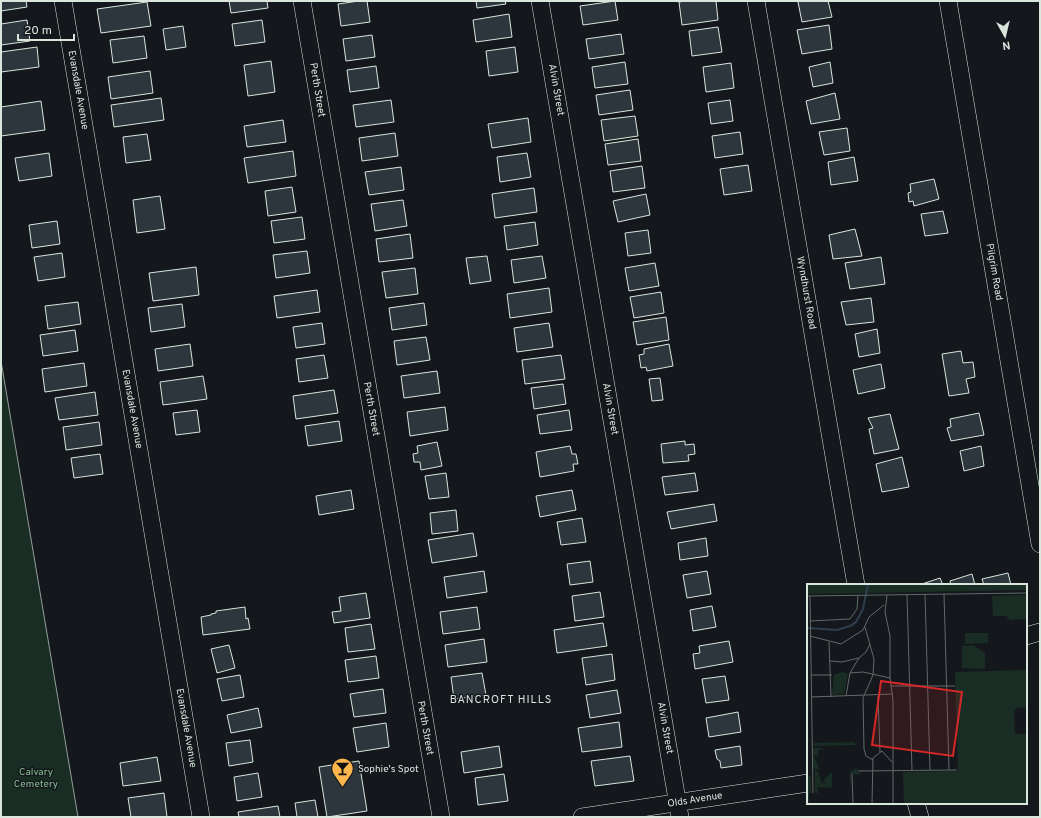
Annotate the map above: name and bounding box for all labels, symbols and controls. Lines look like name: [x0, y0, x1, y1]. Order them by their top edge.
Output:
scale bar: [18, 16, 74, 42]
north arrow: [985, 16, 1025, 56]
text: 20 m: [24, 23, 52, 39]
text: N: [1001, 37, 1011, 52]
street label: Evansdale Avenue: [65, 49, 91, 131]
street label: Perth Street: [306, 62, 328, 118]
street label: Alvin Street: [545, 63, 567, 117]
street label: Pilgrim Road: [983, 243, 1005, 301]
street label: Wyndhurst Road: [793, 255, 819, 331]
street label: Evansdale Avenue: [119, 368, 145, 450]
street label: Perth Street: [360, 381, 382, 437]
street label: Alvin Street: [599, 382, 621, 436]
inset map: [807, 584, 1027, 804]
street label: Evansdale Avenue: [173, 687, 199, 769]
district label: BANCROFT HILLS: [450, 693, 552, 707]
street label: Perth Street: [414, 700, 436, 756]
street label: Alvin Street: [654, 701, 676, 755]
bar icon: Sophie's Spot: [330, 756, 356, 789]
place label: Sophie's Spot: [358, 763, 419, 776]
park label: Calvary Cemetery: [14, 766, 58, 791]
street label: Olds Avenue: [667, 789, 723, 811]

